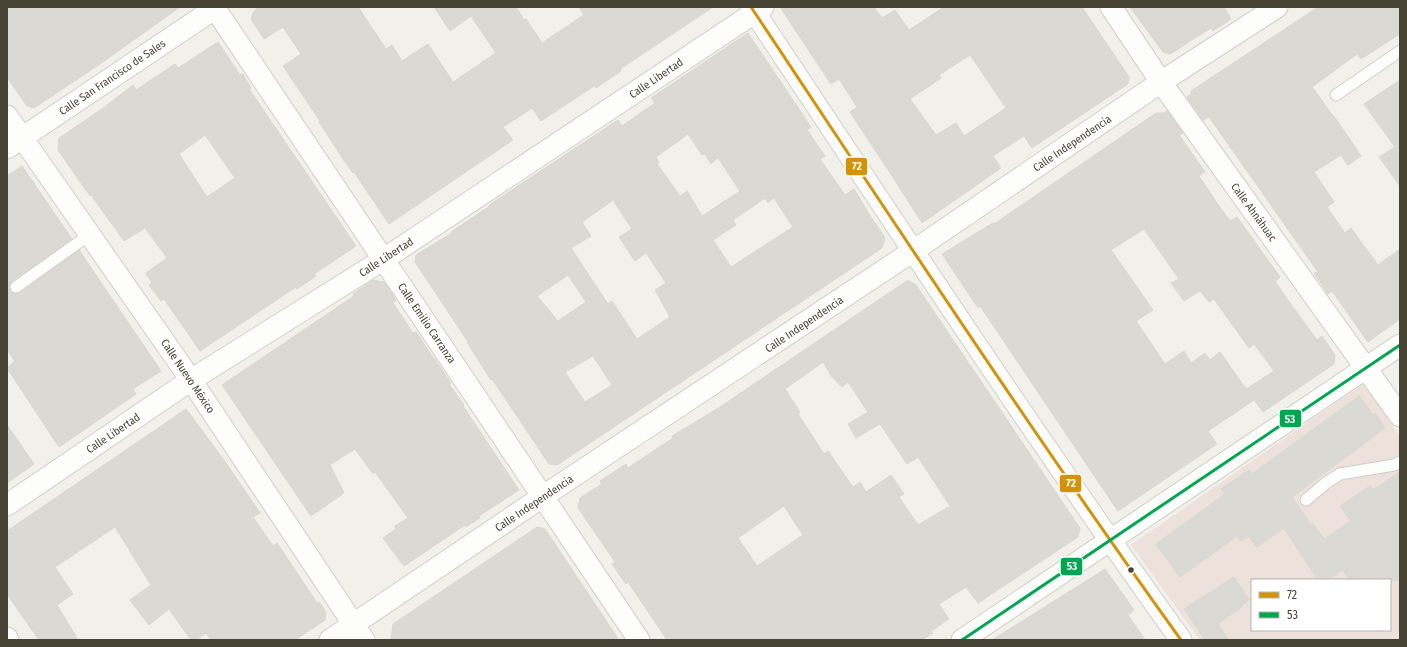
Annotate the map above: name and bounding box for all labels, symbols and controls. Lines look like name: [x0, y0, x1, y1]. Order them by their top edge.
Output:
street label: Calle San Francisco de Sales: [57, 37, 168, 118]
street label: Calle Libertad: [627, 56, 686, 101]
street label: Calle Independencia: [1031, 112, 1114, 174]
line badge: 72: [845, 157, 868, 176]
text: 72: [852, 160, 862, 173]
street label: Calle Ahnáhuac: [1228, 181, 1279, 244]
street label: Calle Libertad: [357, 235, 416, 280]
street label: Calle Emilio Carranza: [395, 281, 458, 366]
street label: Calle Independencia: [763, 293, 846, 355]
street label: Calle Nuevo México: [158, 337, 217, 416]
line badge: 53: [1279, 409, 1302, 428]
street label: Calle Libertad: [84, 411, 143, 456]
text: 53: [1285, 413, 1295, 426]
street label: Calle Independencia: [493, 472, 576, 534]
line badge: 72: [1059, 474, 1082, 493]
text: 72: [1066, 477, 1076, 490]
line badge: 53: [1060, 557, 1083, 576]
text: 53: [1067, 560, 1077, 573]
unlabelled marker: [1126, 565, 1136, 575]
legend: [1251, 579, 1391, 631]
text: 72: [1287, 588, 1297, 602]
text: 53: [1287, 608, 1298, 622]

